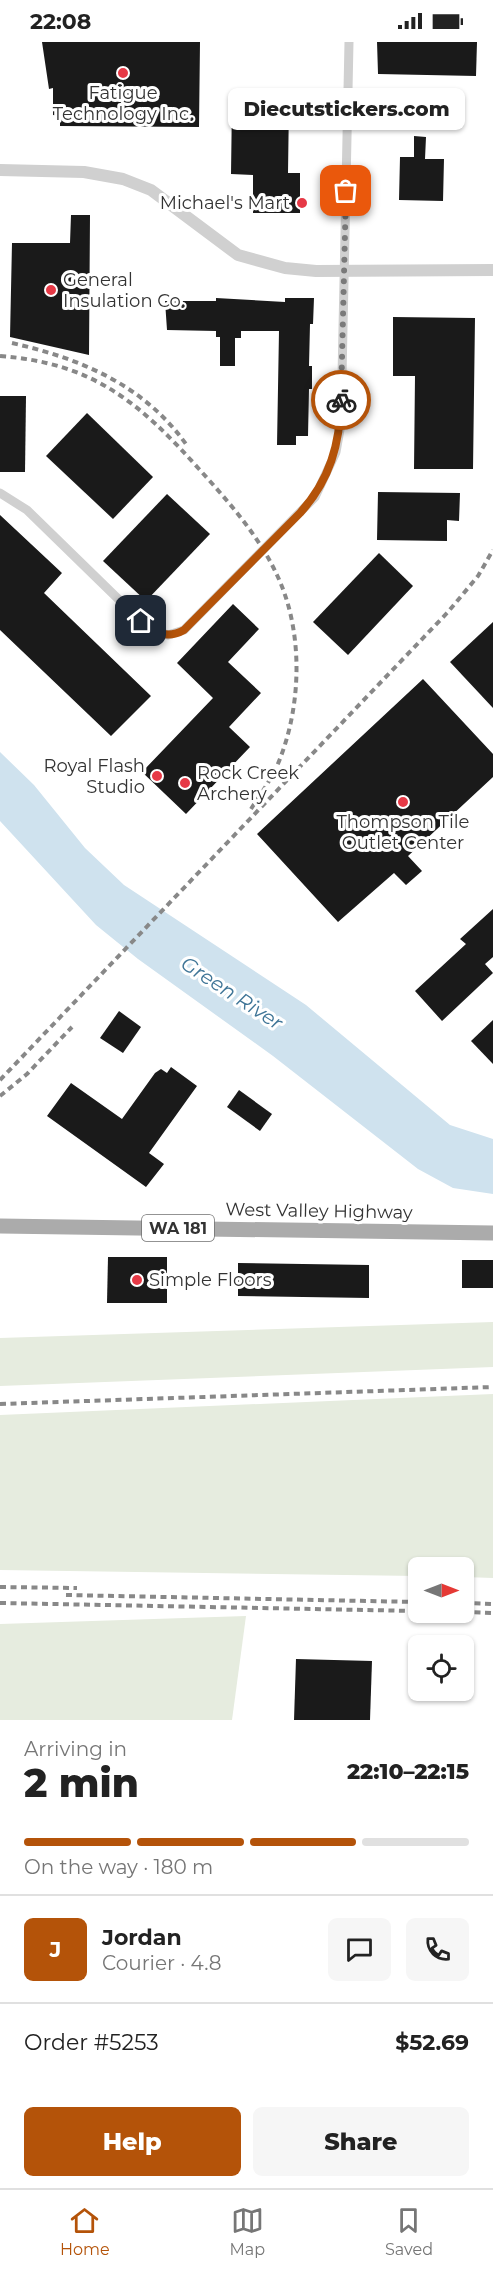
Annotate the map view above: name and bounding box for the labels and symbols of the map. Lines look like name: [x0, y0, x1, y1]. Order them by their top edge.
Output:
marker: Fatigue Technology Inc.: [116, 66, 130, 80]
place label: Fatigue Technology Inc.: [53, 82, 193, 125]
callout: Diecutstickers.com: [228, 89, 464, 131]
pin: [320, 165, 371, 216]
place label: Michael's Mart: [160, 192, 290, 214]
marker: Michael's Mart: [295, 196, 309, 210]
place label: General Insulation Co.: [63, 269, 184, 312]
marker: General Insulation Co.: [44, 283, 58, 297]
courier: [311, 370, 371, 430]
pin: [115, 595, 166, 646]
place label: Royal Flash Studio: [44, 755, 145, 798]
place label: Rock Creek Archery: [197, 762, 299, 805]
marker: Royal Flash Studio: [150, 769, 164, 783]
marker: Rock Creek Archery: [178, 776, 192, 790]
marker: Thompson Tile Outlet Center: [396, 795, 410, 809]
place label: Thompson Tile Outlet Center: [337, 811, 470, 854]
water label: Green River: [177, 951, 288, 1035]
street label: West Valley Highway: [225, 1198, 413, 1224]
road number: WA 181: [142, 1215, 214, 1241]
place label: Simple Floors: [149, 1269, 272, 1291]
marker: Simple Floors: [130, 1273, 144, 1287]
north arrow: [408, 1557, 474, 1623]

